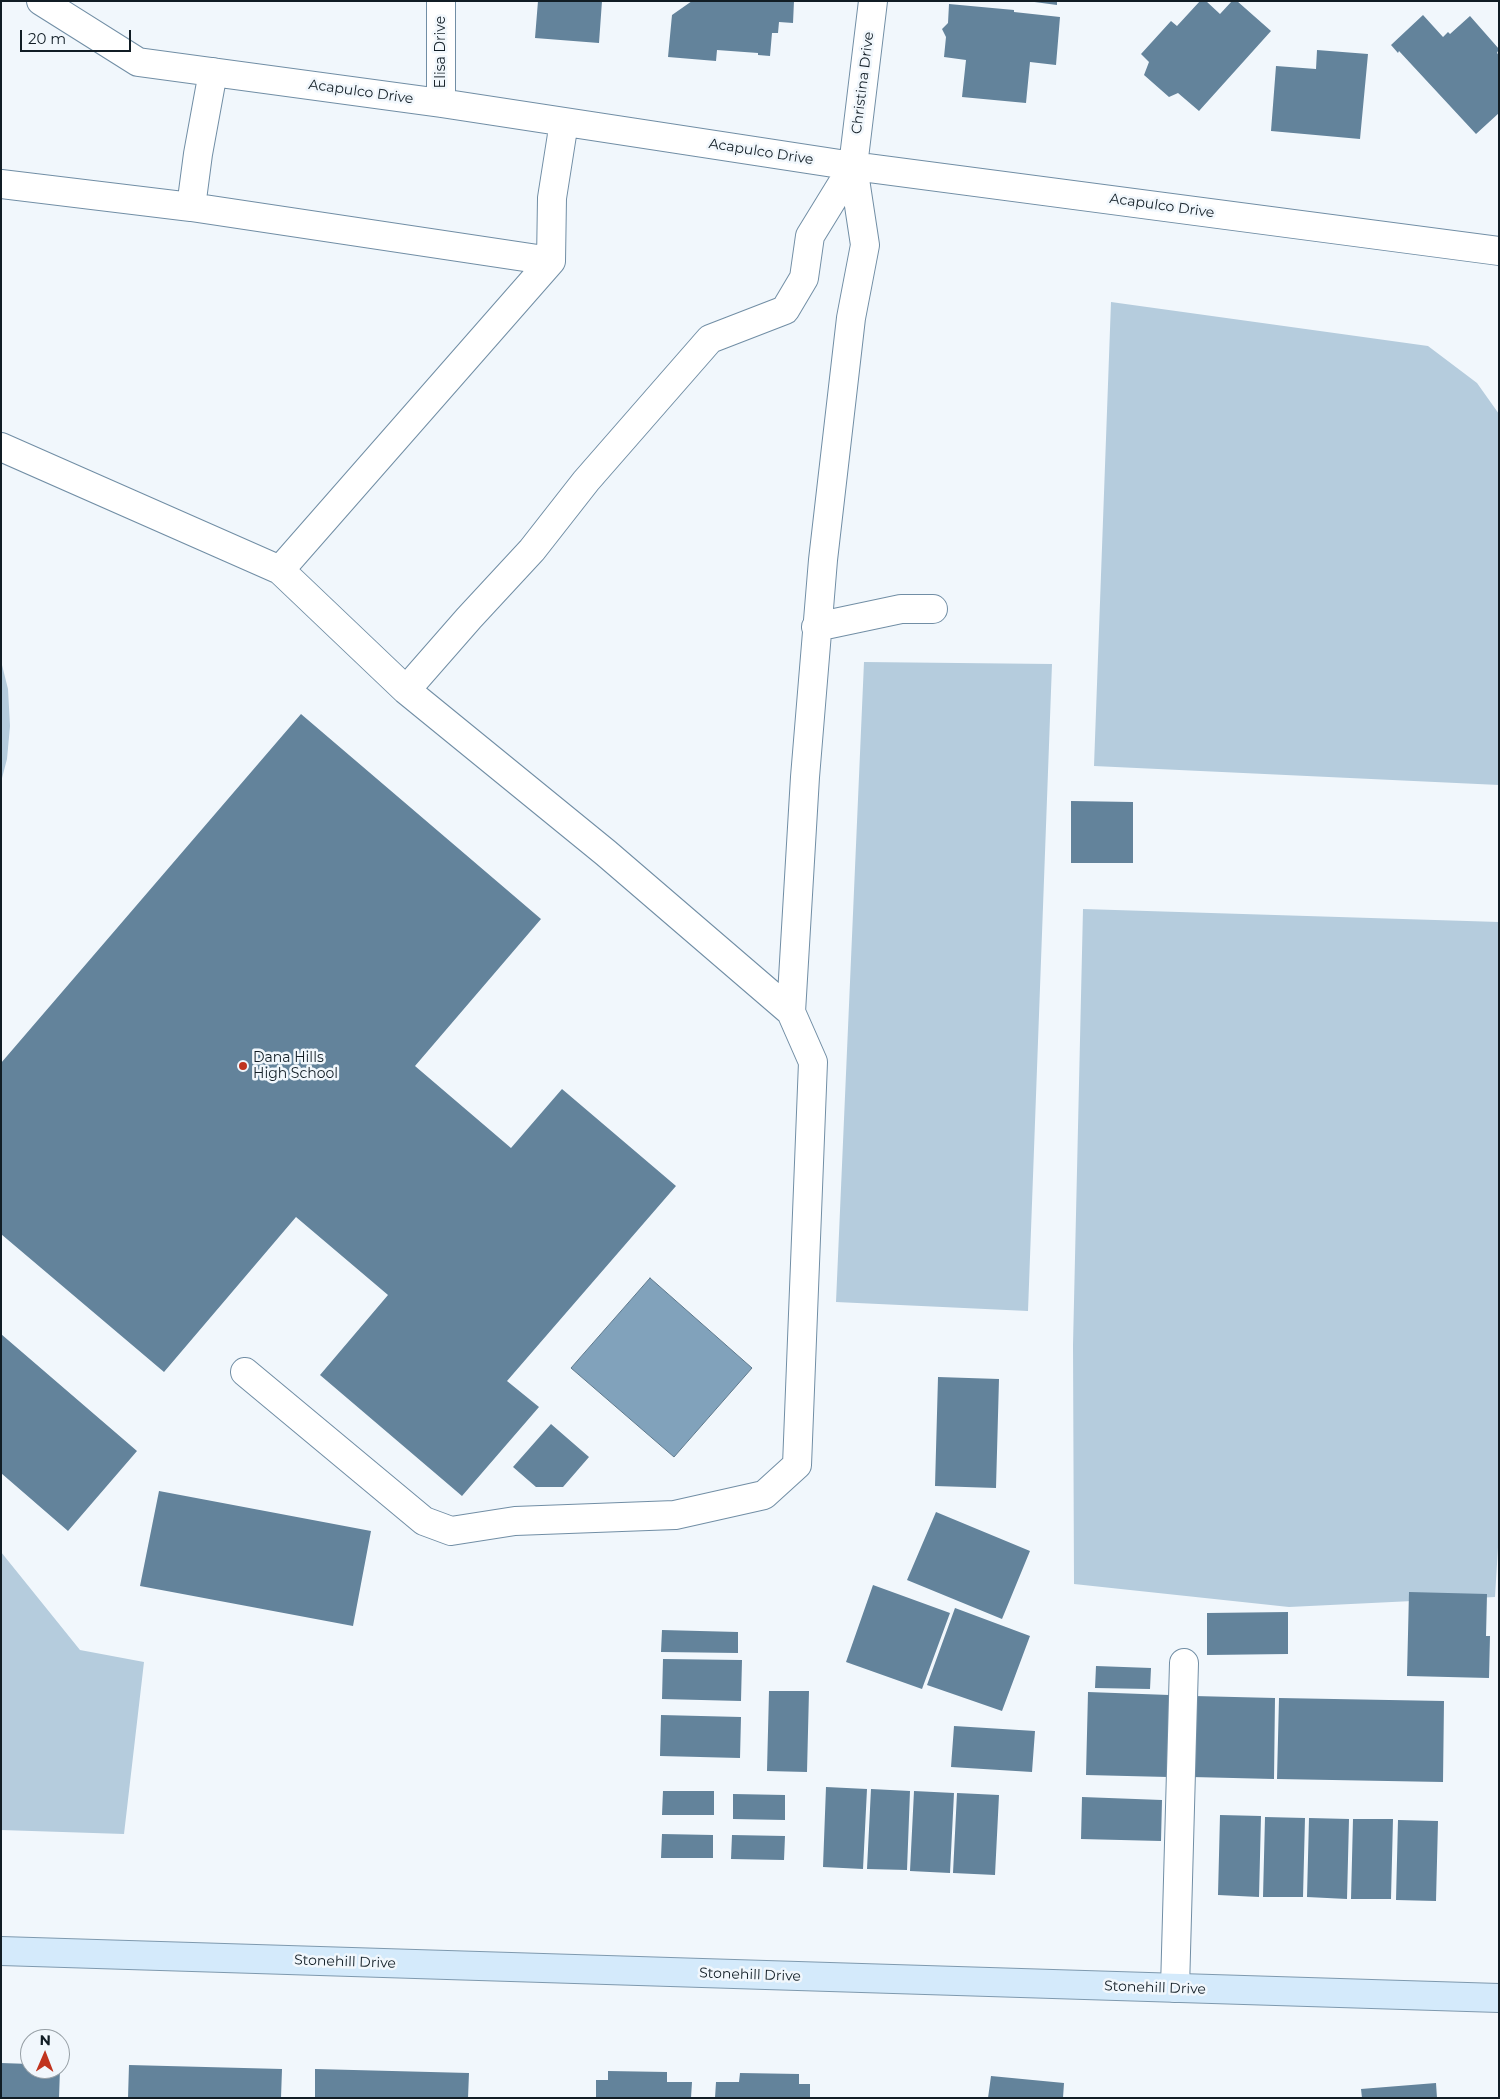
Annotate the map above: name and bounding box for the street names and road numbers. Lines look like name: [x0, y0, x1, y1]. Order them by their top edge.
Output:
street label: Elisa Drive: [433, 16, 449, 88]
street label: Christina Drive: [848, 31, 878, 135]
street label: Acapulco Drive: [308, 76, 414, 108]
street label: Acapulco Drive: [708, 135, 814, 169]
street label: Acapulco Drive: [1109, 190, 1215, 222]
street label: Stonehill Drive: [294, 1952, 396, 1972]
street label: Stonehill Drive: [699, 1965, 801, 1985]
street label: Stonehill Drive: [1104, 1978, 1206, 1998]

